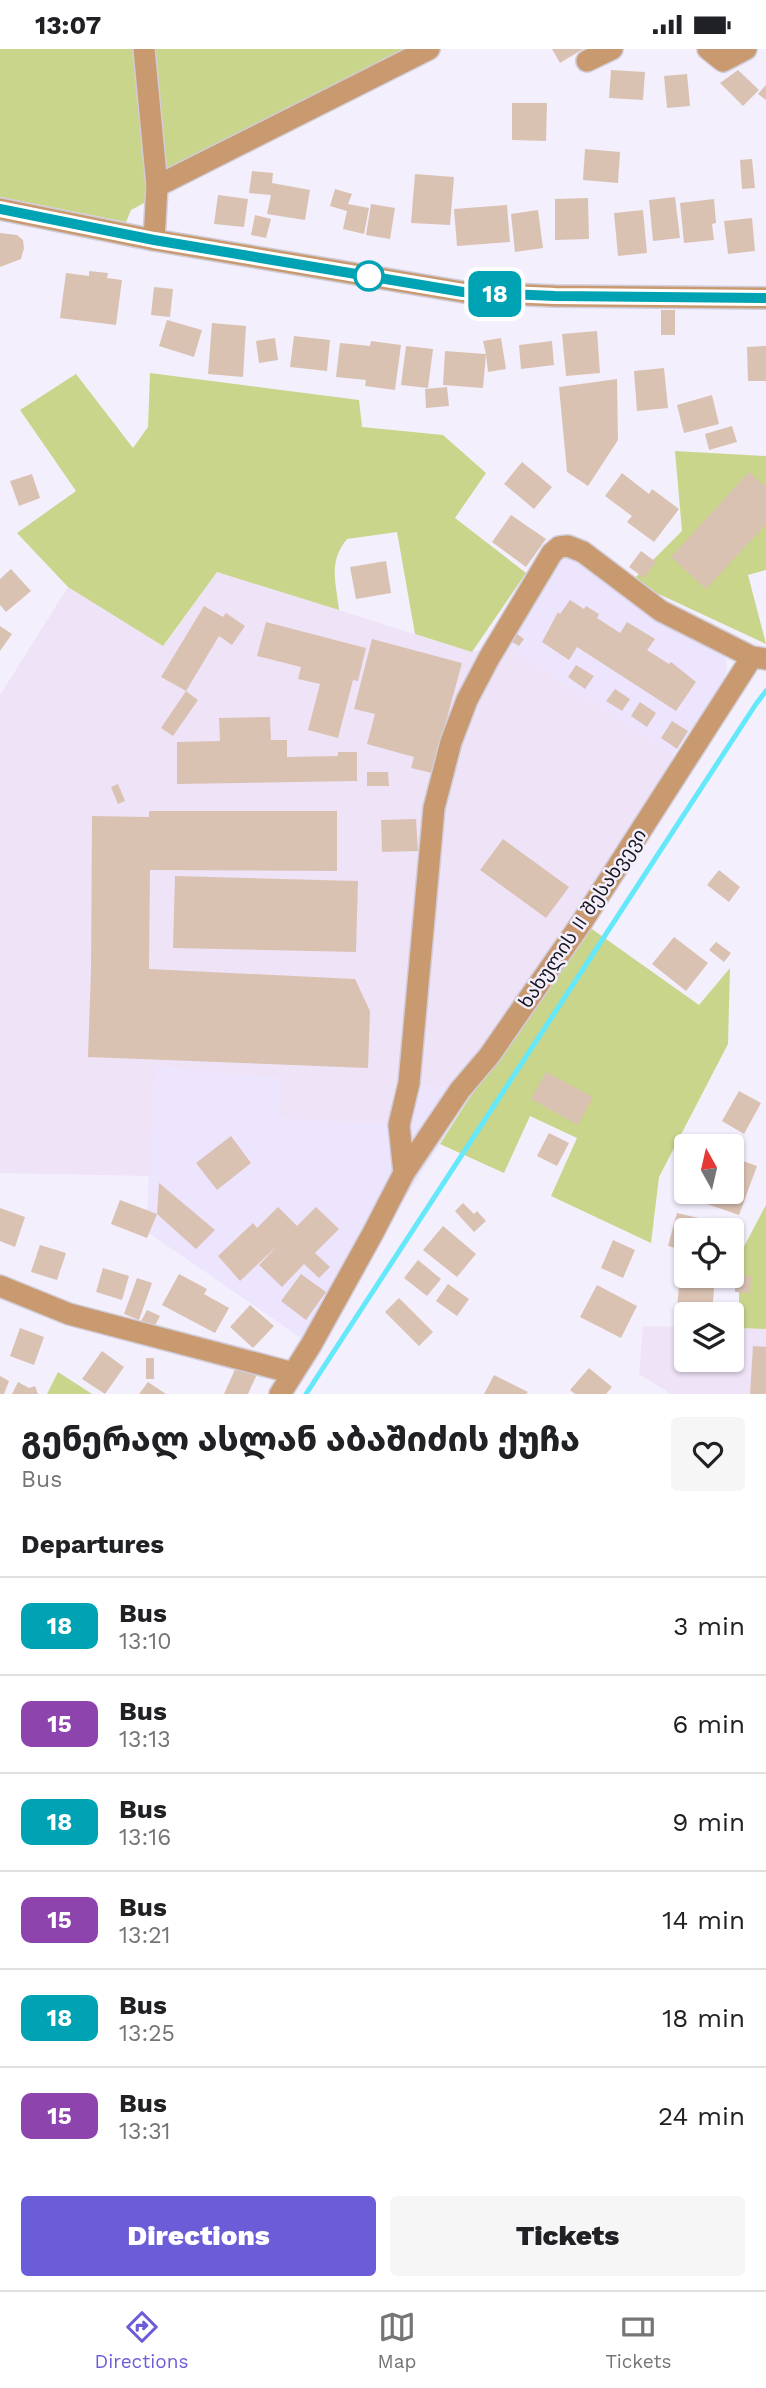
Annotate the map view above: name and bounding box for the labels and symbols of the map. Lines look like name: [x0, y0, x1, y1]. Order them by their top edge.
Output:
unlabelled marker: [354, 261, 384, 291]
line badge: 18: [463, 271, 526, 317]
street label: ხახულის II შესახვევი: [514, 824, 652, 1013]
north arrow: [674, 1134, 744, 1204]

